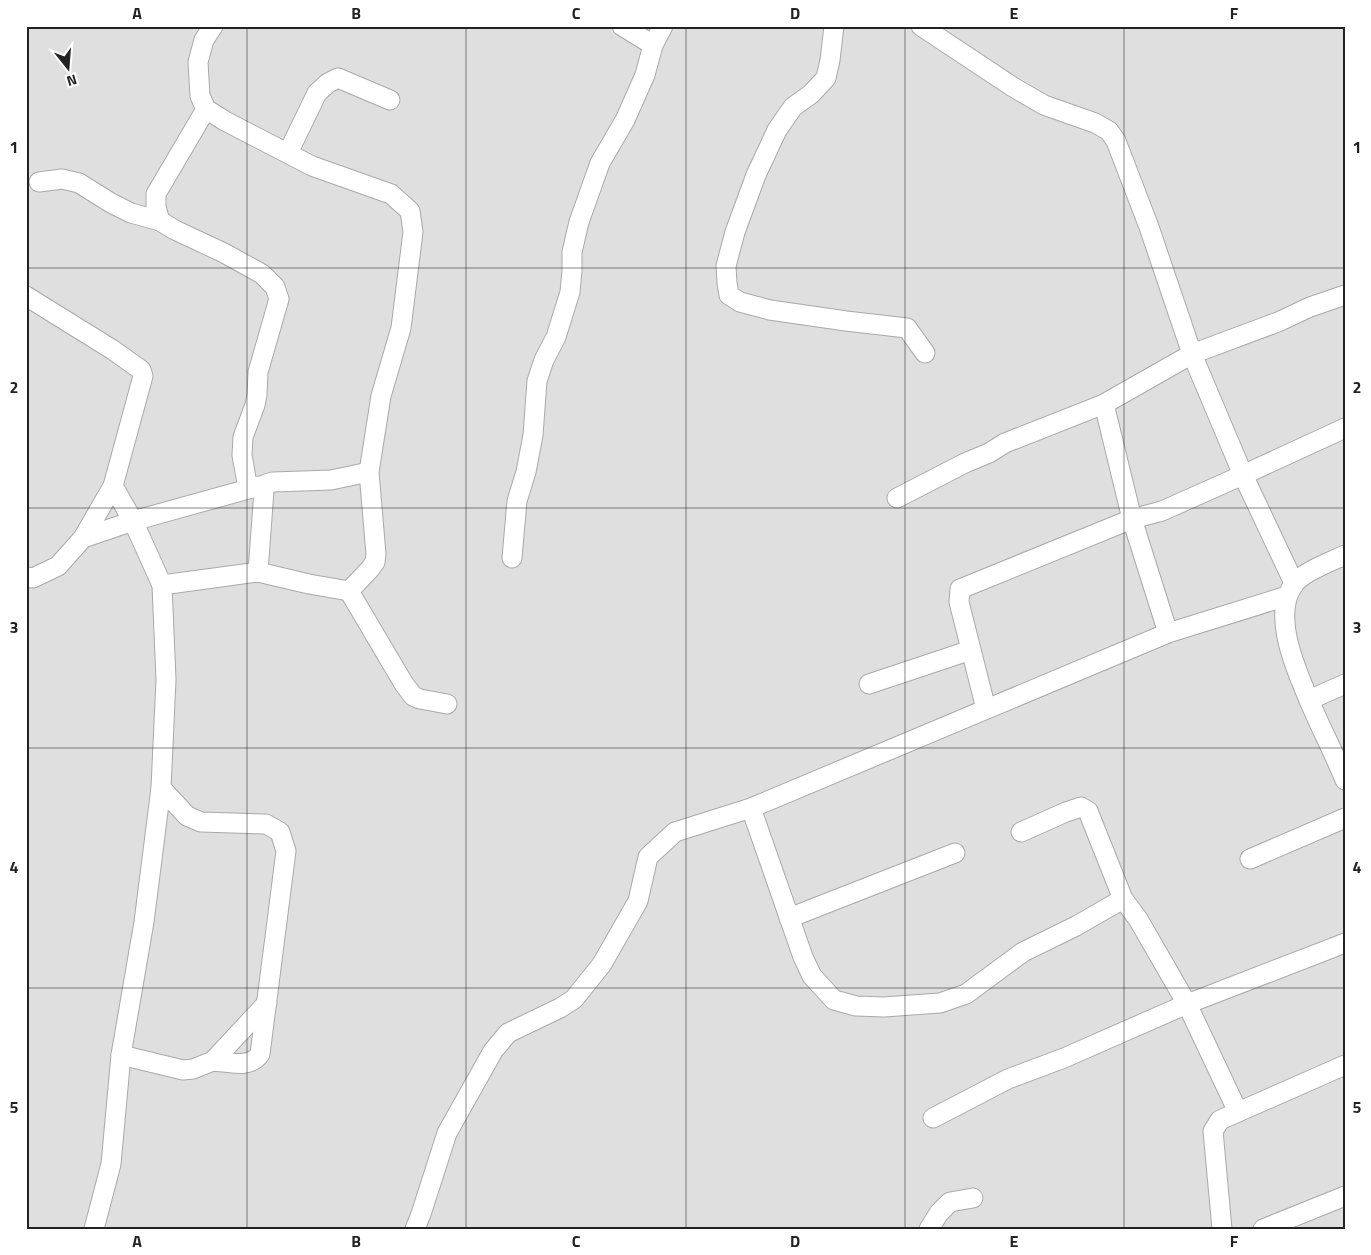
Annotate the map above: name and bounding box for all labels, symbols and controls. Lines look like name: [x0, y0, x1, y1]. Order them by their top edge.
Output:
text: A: [132, 1, 142, 25]
text: B: [351, 1, 361, 25]
text: C: [572, 1, 581, 25]
text: D: [790, 1, 800, 25]
text: E: [1010, 1, 1019, 25]
text: F: [1230, 1, 1239, 25]
north arrow: [42, 42, 92, 92]
text: N: [64, 69, 80, 92]
text: 1: [10, 135, 18, 159]
text: 1: [1353, 135, 1361, 159]
text: 2: [10, 375, 18, 399]
text: 2: [1353, 375, 1361, 399]
text: 3: [10, 615, 18, 639]
text: 3: [1353, 615, 1361, 639]
text: 4: [10, 855, 19, 879]
text: 4: [1353, 855, 1362, 879]
text: 5: [10, 1095, 19, 1119]
text: 5: [1353, 1095, 1362, 1119]
text: A: [132, 1229, 142, 1253]
text: B: [351, 1229, 361, 1253]
text: C: [572, 1229, 581, 1253]
text: D: [790, 1229, 800, 1253]
text: E: [1010, 1229, 1019, 1253]
text: F: [1230, 1229, 1239, 1253]

